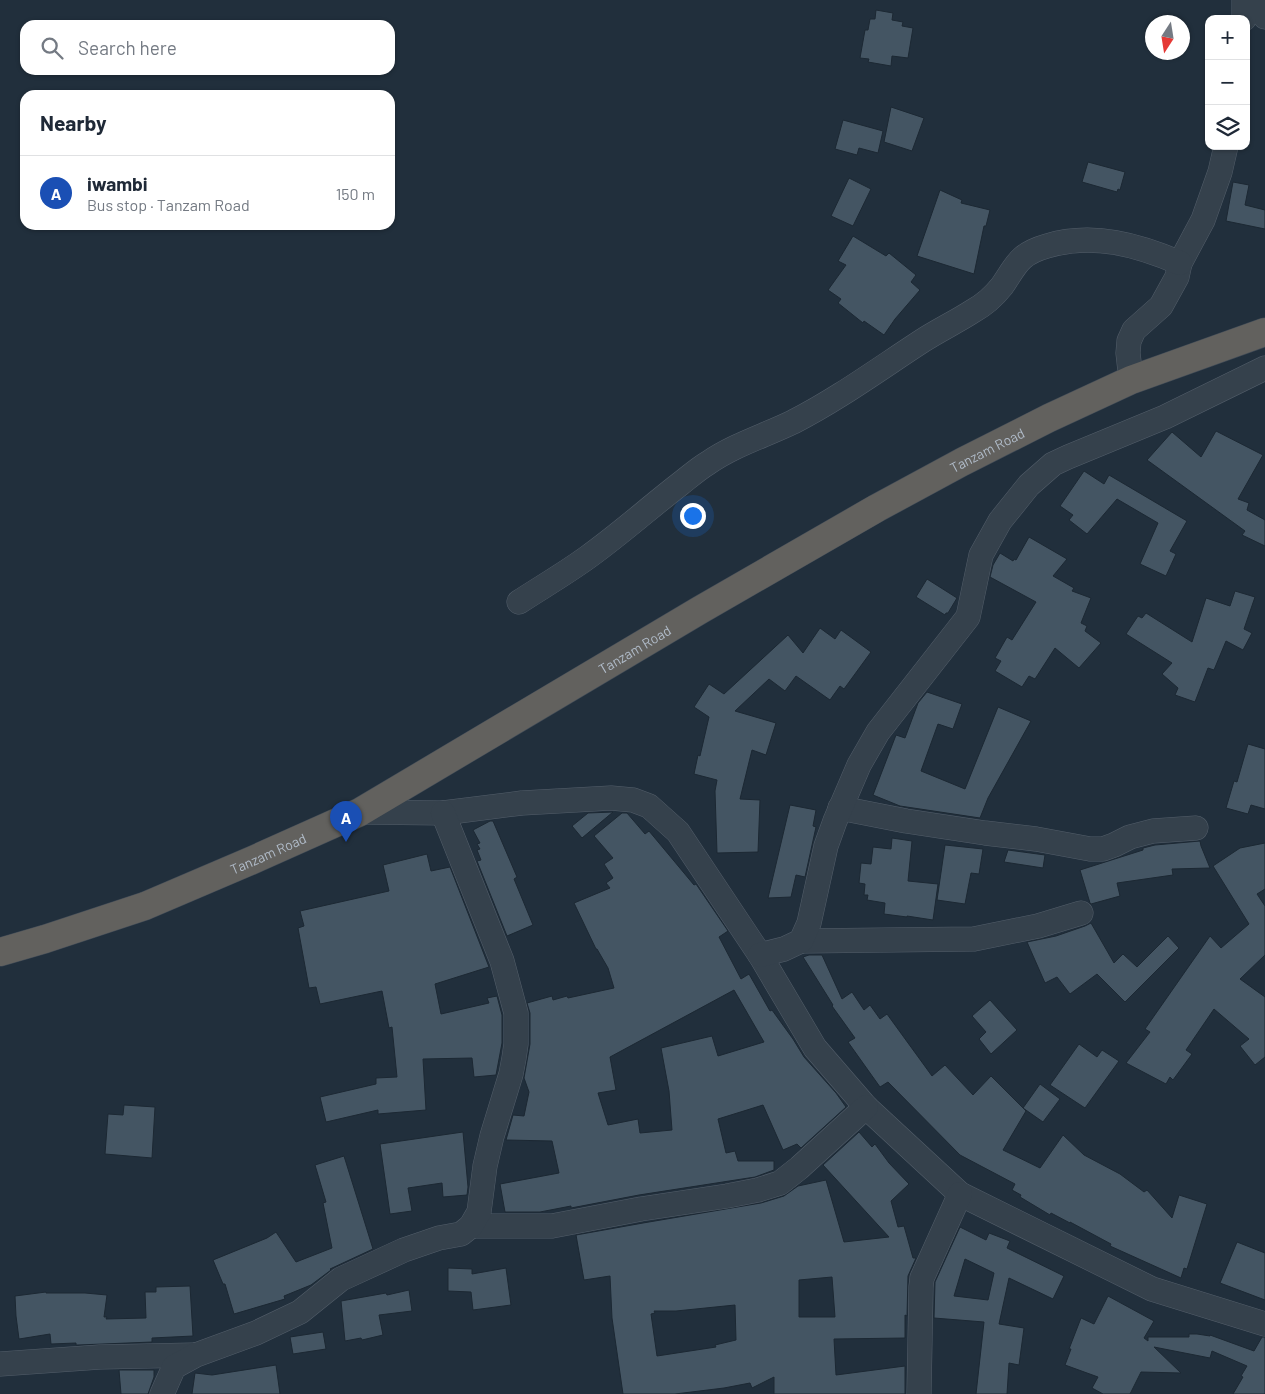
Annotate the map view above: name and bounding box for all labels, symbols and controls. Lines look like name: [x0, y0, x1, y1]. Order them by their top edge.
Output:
north arrow: [1145, 15, 1190, 60]
map controls: [1205, 15, 1250, 150]
button: +: [1205, 15, 1250, 60]
search box: [20, 20, 395, 75]
icon: search: [38, 34, 66, 62]
text: Search here: [78, 36, 177, 59]
button: −: [1205, 60, 1250, 105]
button: layers: [1205, 105, 1250, 150]
text: Nearby: [40, 110, 106, 135]
text: iwambi: [87, 172, 148, 195]
text: A: [51, 184, 61, 203]
text: 150 m: [336, 184, 375, 203]
text: Bus stop · Tanzam Road: [87, 195, 250, 214]
street label: Tanzam Road: [947, 424, 1027, 476]
your location: [680, 503, 706, 529]
street label: Tanzam Road: [595, 621, 674, 677]
pin: A: [330, 801, 362, 842]
street label: Tanzam Road: [227, 829, 309, 877]

